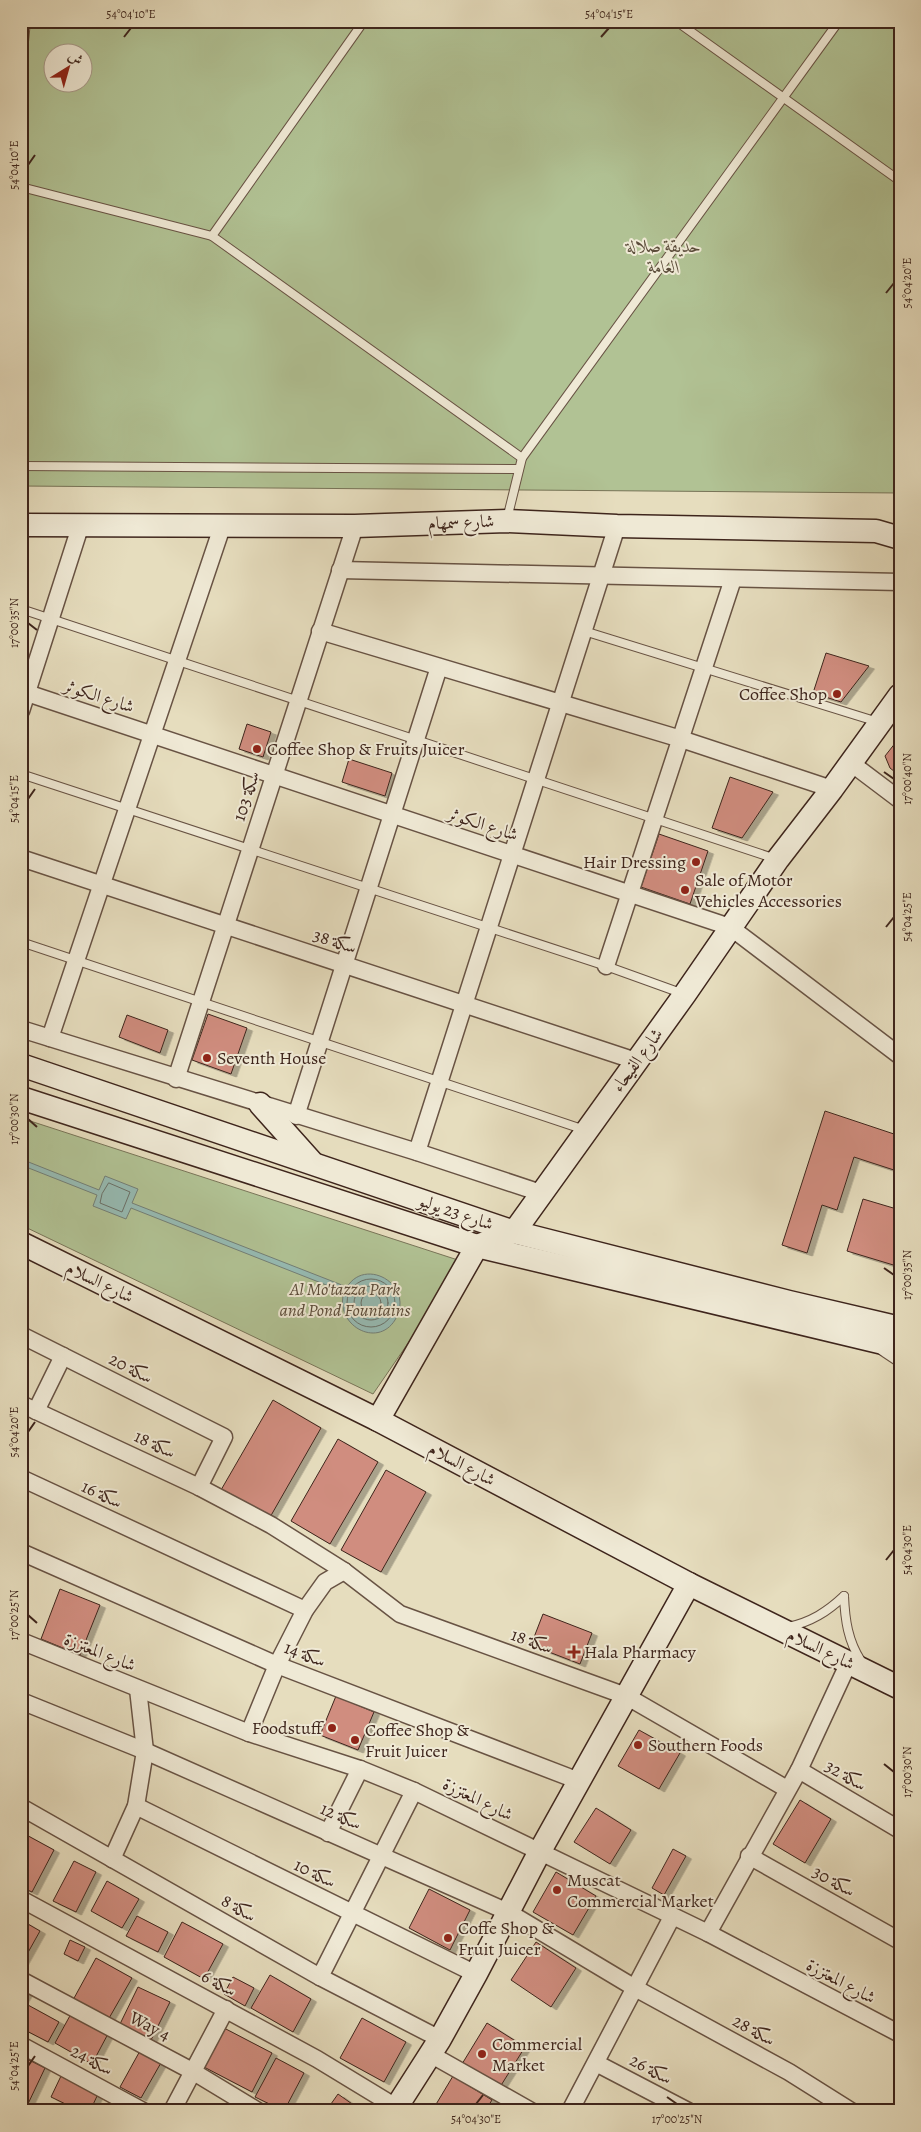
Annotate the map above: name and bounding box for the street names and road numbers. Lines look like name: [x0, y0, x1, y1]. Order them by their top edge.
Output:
street label: شارع سمهام: [427, 509, 495, 539]
street label: شارع الكوثر: [58, 673, 137, 722]
street label: سكة 103: [227, 768, 265, 824]
street label: شارع الكوثر: [442, 801, 521, 850]
street label: سكة 38: [310, 923, 360, 959]
street label: شارع الفيحاء: [606, 1023, 671, 1099]
street label: شارع 23 يوليو: [412, 1187, 497, 1239]
street label: شارع السلام: [60, 1255, 138, 1312]
street label: سكة 20: [105, 1347, 157, 1389]
street label: سكة 18: [130, 1424, 180, 1464]
street label: شارع السلام: [422, 1436, 500, 1495]
street label: سكة 16: [78, 1474, 126, 1514]
street label: سكة 18: [508, 1622, 556, 1660]
street label: شارع السلام: [781, 1622, 859, 1679]
street label: شارع المعتززة: [59, 1627, 139, 1680]
street label: سكة 14: [281, 1635, 329, 1673]
street label: سكة 32: [821, 1754, 871, 1796]
street label: شارع المعتززة: [438, 1772, 517, 1829]
street label: سكة 12: [317, 1796, 365, 1836]
street label: سكة 10: [290, 1853, 340, 1893]
street label: سكة 30: [808, 1860, 860, 1902]
street label: سكة 8: [217, 1888, 261, 1928]
street label: شارع المعتززة: [801, 1953, 880, 2012]
street label: سكة 6: [197, 1964, 241, 2002]
street label: Way 4: [124, 2005, 175, 2047]
street label: سكة 28: [728, 2008, 780, 2052]
street label: سكة 24: [67, 2039, 117, 2081]
street label: سكة 26: [625, 2048, 677, 2090]

